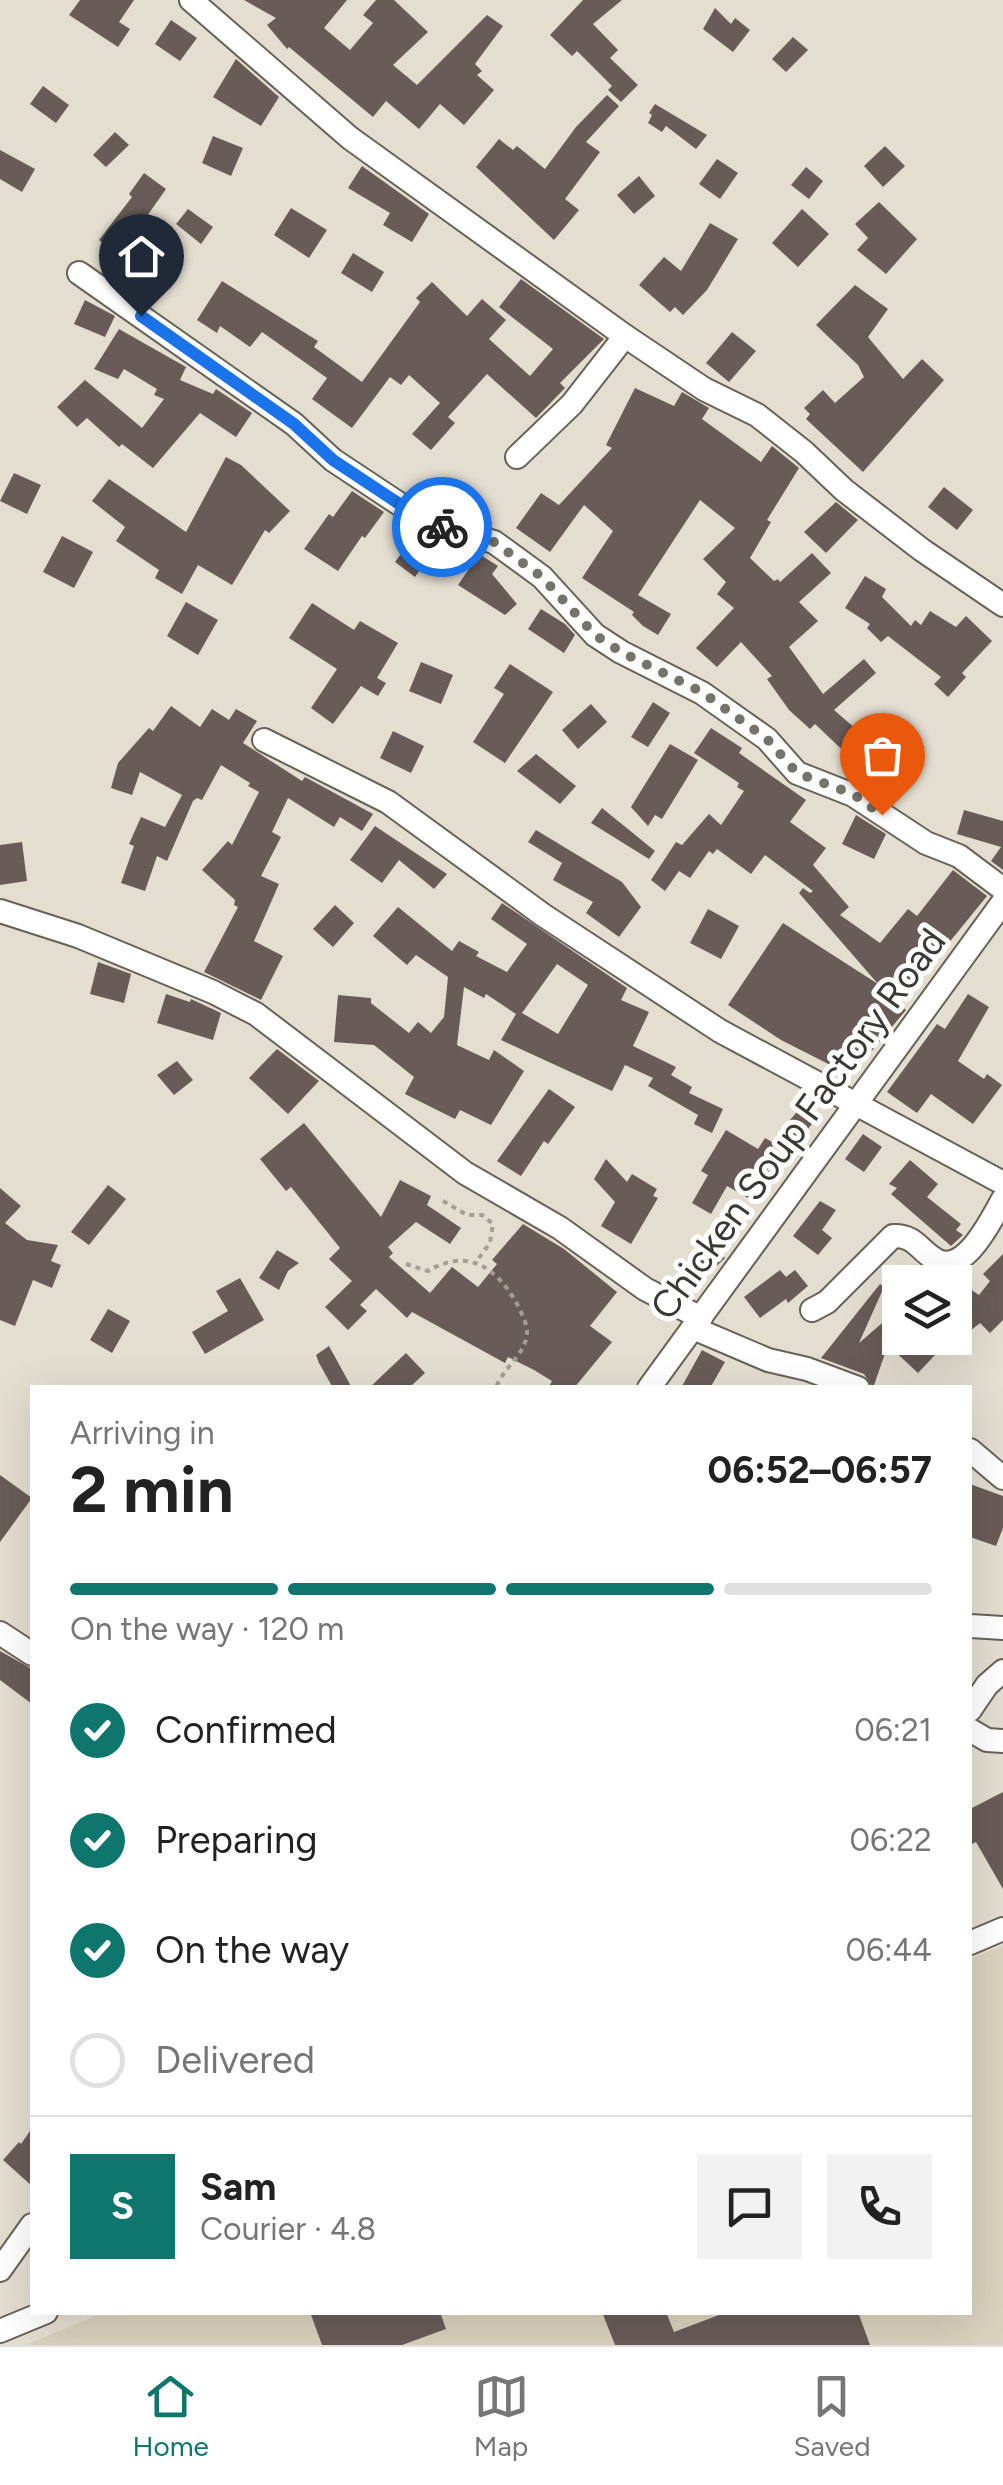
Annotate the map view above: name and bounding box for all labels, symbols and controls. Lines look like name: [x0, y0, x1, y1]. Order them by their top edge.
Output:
pin: [99, 214, 184, 317]
icon: home: [114, 229, 169, 284]
courier: [392, 477, 492, 577]
icon: bike: [415, 500, 470, 555]
pin: [840, 713, 925, 816]
icon: bag: [855, 728, 910, 783]
street label: Chicken Soup Factory Road: [641, 920, 955, 1328]
map controls: [882, 1265, 972, 1355]
button: layers: [882, 1265, 972, 1355]
text: Arriving in: [70, 1414, 215, 1452]
text: 06:52–06:57: [708, 1447, 932, 1493]
text: 2 min: [70, 1450, 234, 1528]
text: On the way · 120 m: [70, 1610, 344, 1648]
icon: check: [70, 1703, 125, 1758]
text: Confirmed: [155, 1707, 337, 1753]
text: 06:21: [854, 1711, 932, 1749]
icon: check: [70, 1813, 125, 1868]
text: Preparing: [155, 1817, 317, 1863]
text: 06:22: [850, 1821, 932, 1859]
icon: check: [70, 1923, 125, 1978]
text: On the way: [155, 1927, 349, 1973]
text: 06:44: [846, 1931, 932, 1969]
text: Delivered: [155, 2037, 315, 2083]
button: chat: [697, 2154, 802, 2259]
button: phone: [827, 2154, 932, 2259]
text: Sam: [200, 2164, 276, 2210]
text: S: [111, 2183, 134, 2229]
text: Courier · 4.8: [200, 2210, 376, 2248]
tab: Home: [132, 2369, 209, 2463]
tab: Map: [474, 2369, 529, 2463]
tab: Saved: [793, 2369, 871, 2463]

